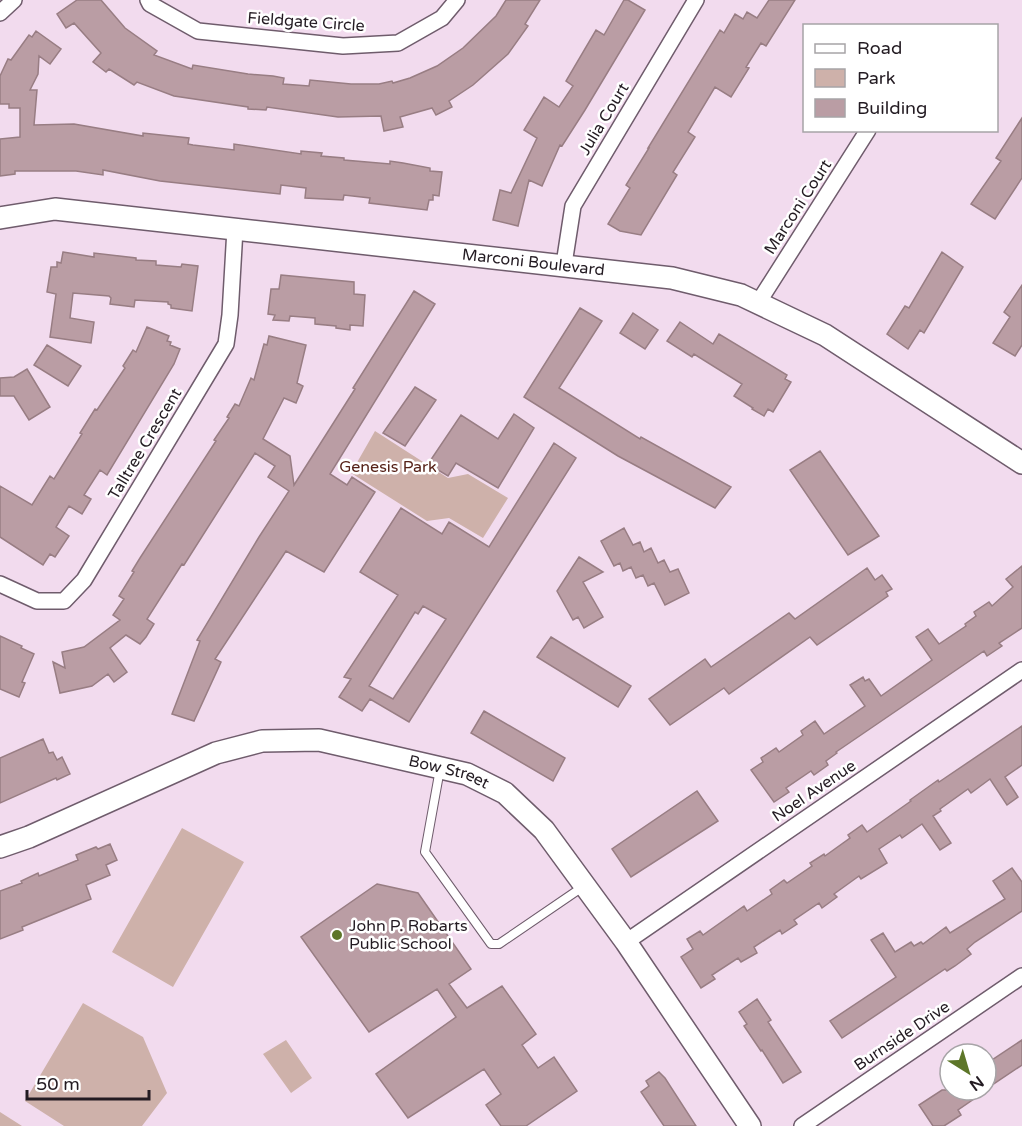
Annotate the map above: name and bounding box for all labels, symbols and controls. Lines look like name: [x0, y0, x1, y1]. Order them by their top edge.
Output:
street label: Fieldgate Circle: [247, 8, 365, 36]
legend: [803, 24, 998, 132]
text: Road: [857, 37, 902, 59]
text: Park: [857, 67, 896, 89]
street label: Julia Court: [575, 79, 633, 159]
text: Building: [857, 97, 927, 119]
street label: Marconi Court: [760, 156, 836, 258]
street label: Marconi Boulevard: [461, 245, 606, 280]
street label: Talltree Crescent: [104, 385, 186, 503]
park label: Genesis Park: [339, 457, 437, 477]
street label: Bow Street: [407, 751, 493, 793]
street label: Noel Avenue: [768, 756, 860, 826]
place label: John P. Robarts Public School: [349, 916, 468, 954]
marker: John P. Robarts Public School: [330, 928, 344, 942]
street label: Burnside Drive: [850, 997, 954, 1075]
north arrow: [938, 1042, 998, 1102]
scale bar: [27, 1063, 148, 1101]
text: N: [965, 1071, 988, 1095]
text: 50 m: [36, 1073, 80, 1095]

